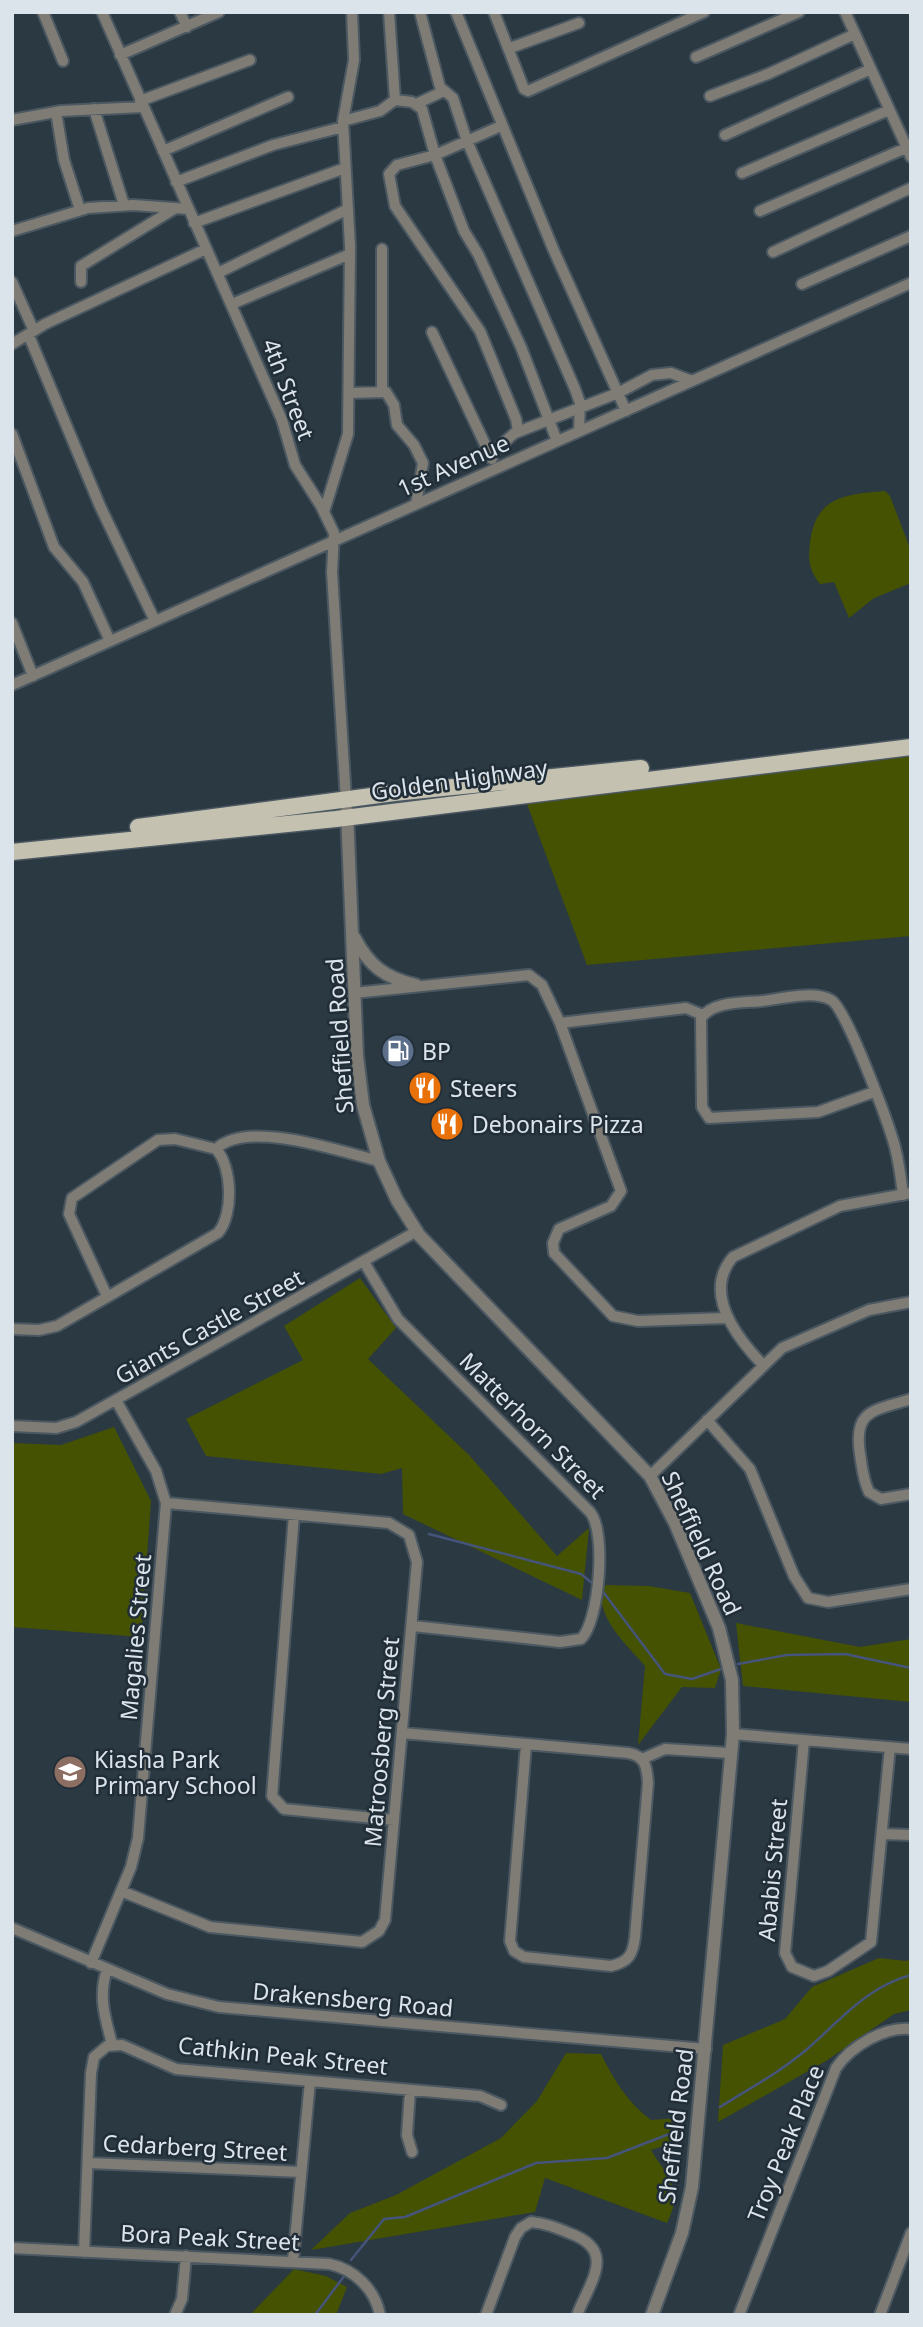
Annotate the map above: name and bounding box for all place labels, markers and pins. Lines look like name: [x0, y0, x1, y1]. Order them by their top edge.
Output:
fuel station icon: BP: [379, 1032, 417, 1070]
place label: BP: [422, 1035, 451, 1067]
restaurant icon: Steers: [406, 1069, 444, 1107]
place label: Steers: [450, 1072, 517, 1104]
restaurant icon: Debonairs Pizza: [428, 1105, 466, 1143]
place label: Debonairs Pizza: [472, 1108, 644, 1140]
place label: Kiasha Park Primary School: [94, 1743, 257, 1801]
school or university icon: Kiasha Park Primary School: [51, 1753, 89, 1791]

